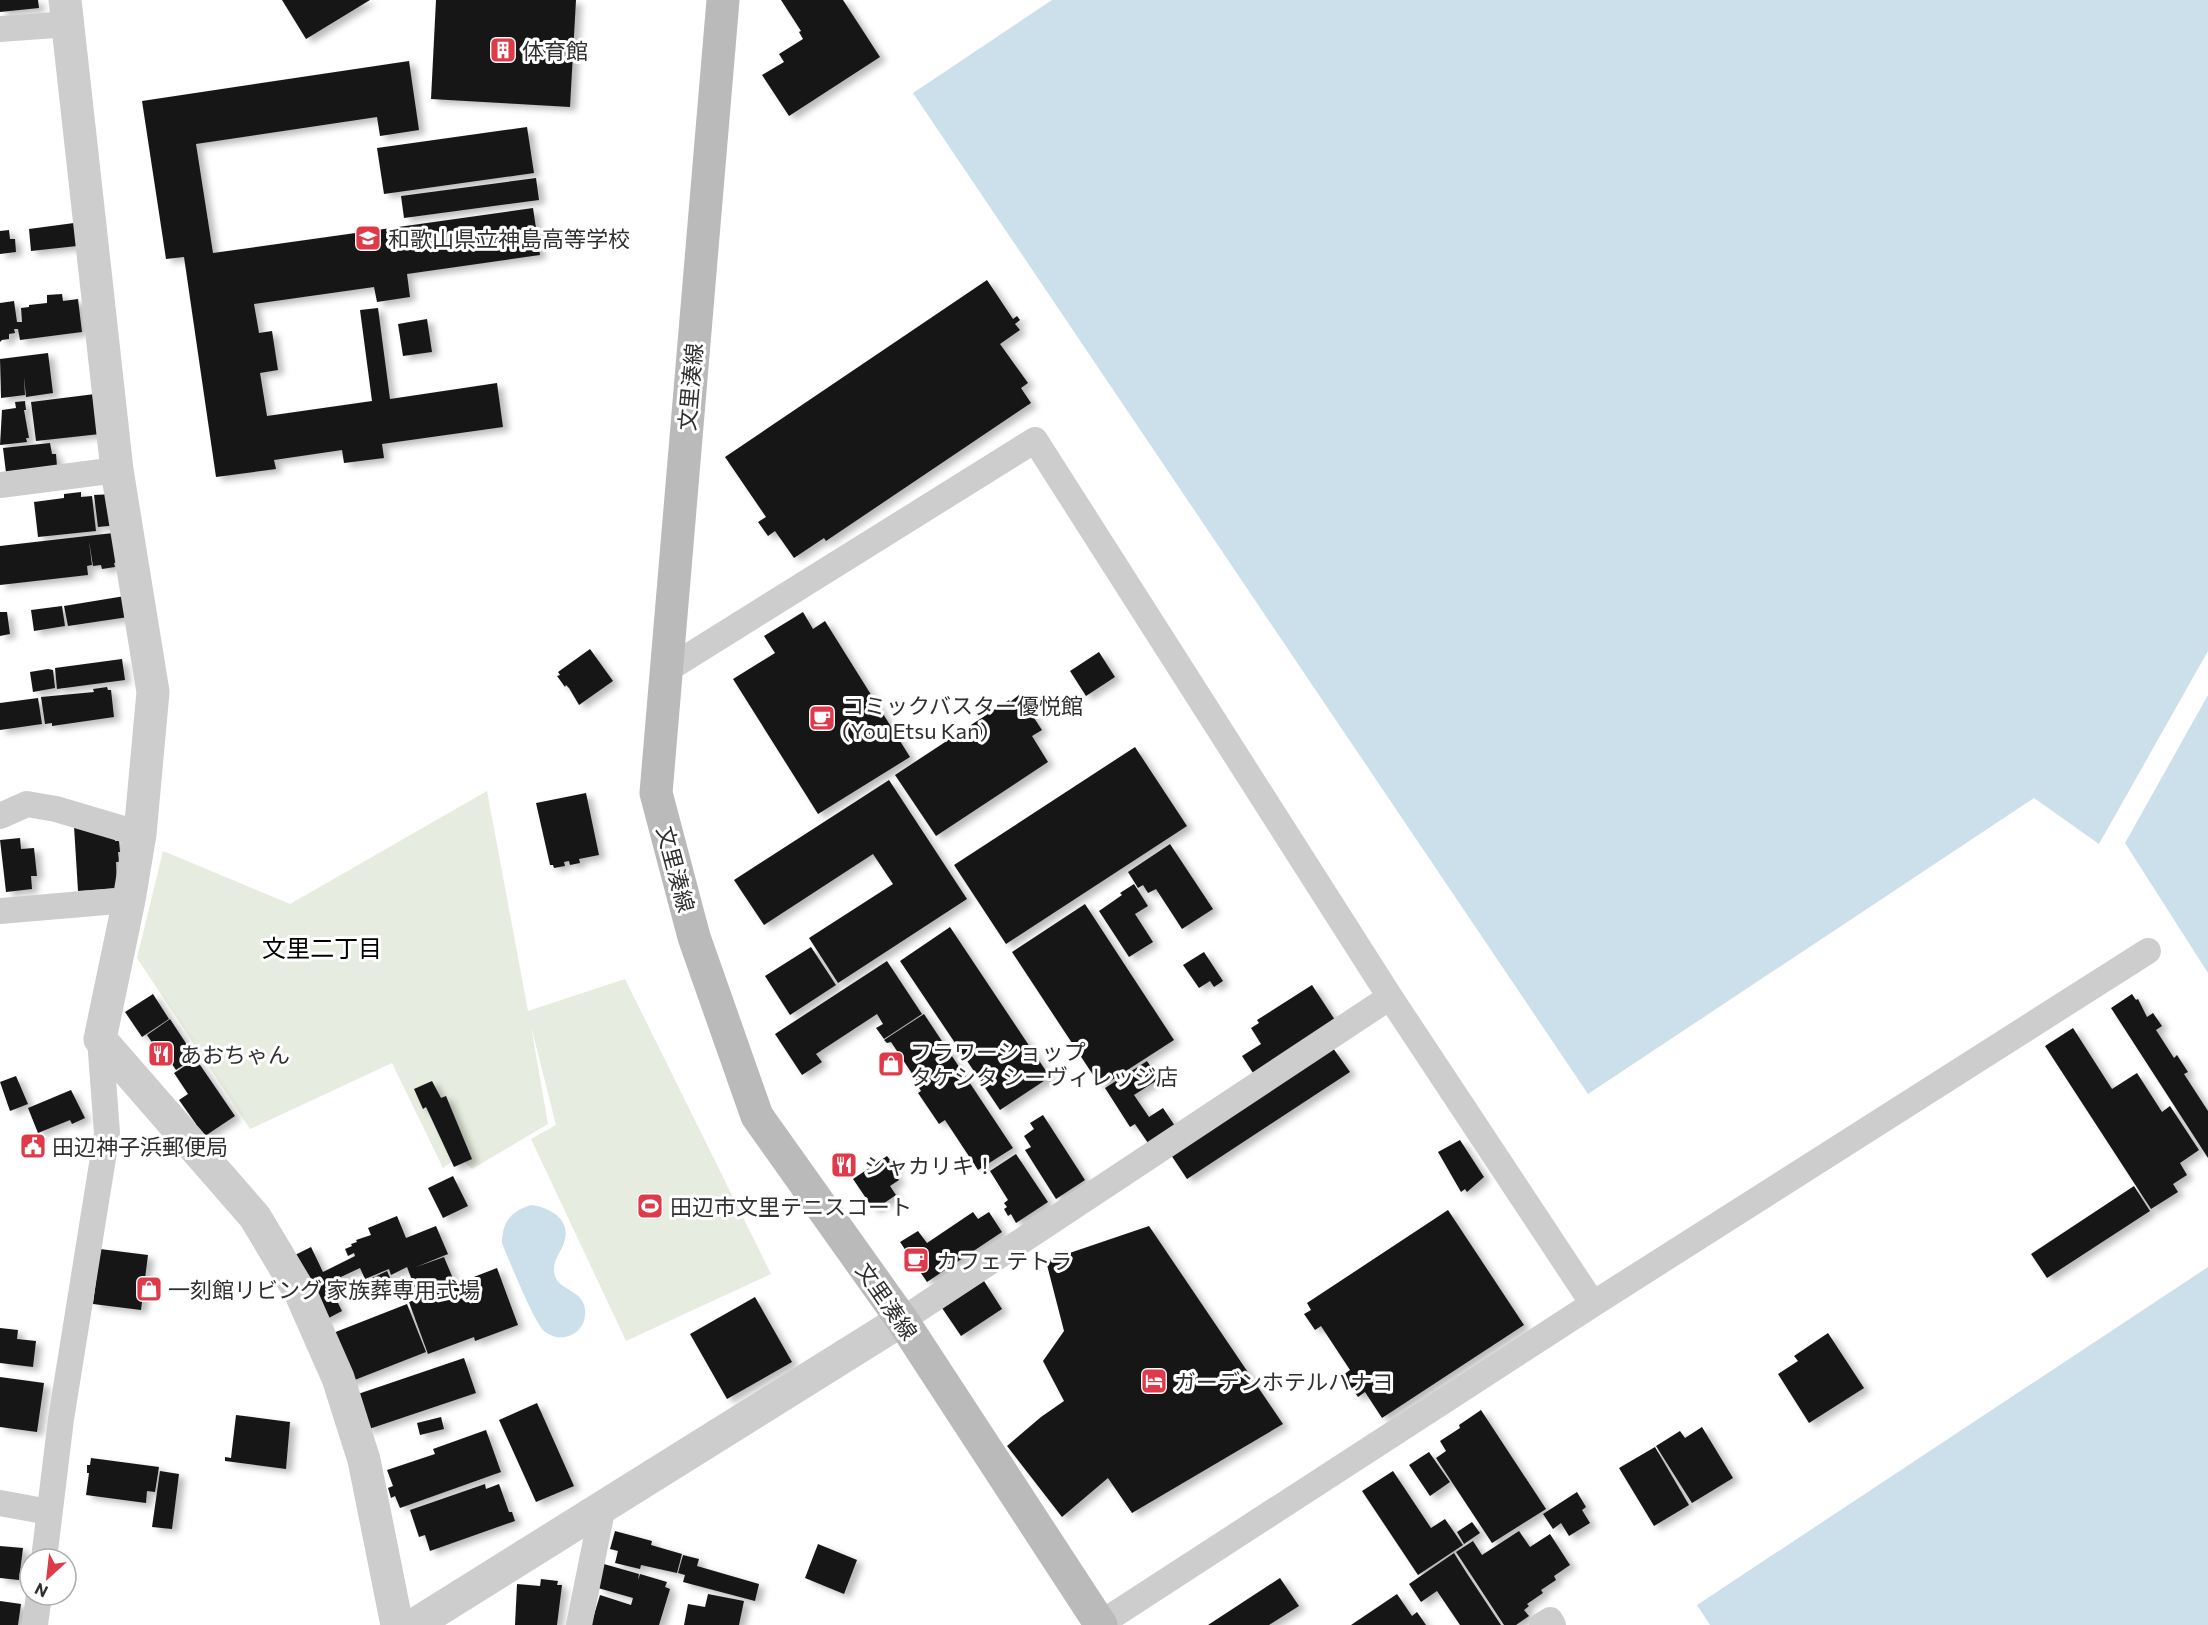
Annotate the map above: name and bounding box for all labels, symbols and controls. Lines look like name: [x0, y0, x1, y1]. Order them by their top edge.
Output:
building icon: 体育館: [488, 35, 518, 65]
place label: 体育館: [522, 37, 588, 64]
school or university icon: 和歌山県立神島高等学校: [353, 223, 383, 253]
place label: 和歌山県立神島高等学校: [388, 225, 630, 252]
street label: 文里湊線: [673, 342, 707, 432]
place label: コミックバスター優悦館 (You Etsu Kan): [842, 692, 1083, 744]
cafe icon: コミックバスター優悦館 (You Etsu Kan): [807, 703, 837, 733]
street label: 文里湊線: [652, 823, 700, 915]
district label: 文里二丁目: [262, 933, 382, 962]
place label: フラワーショップ タケシタ シーヴィレッジ店: [910, 1038, 1178, 1090]
restaurant icon: あおちゃん: [146, 1039, 176, 1069]
place label: あおちゃん: [180, 1041, 290, 1068]
shop icon: フラワーショップ タケシタ シーヴィレッジ店: [876, 1049, 906, 1079]
public building icon: 田辺神子浜郵便局: [18, 1131, 48, 1161]
place label: 田辺神子浜郵便局: [52, 1133, 228, 1160]
restaurant icon: シャカリキ！: [829, 1150, 859, 1180]
place label: シャカリキ！: [864, 1152, 996, 1179]
sports icon: 田辺市文里テニスコート: [635, 1191, 665, 1221]
place label: 田辺市文里テニスコート: [670, 1193, 912, 1220]
cafe icon: カフェ テトラ: [901, 1245, 931, 1275]
place label: カフェ テトラ: [936, 1247, 1072, 1274]
street label: 文里湊線: [851, 1257, 923, 1345]
shop icon: 一刻館リビング 家族葬専用式場: [134, 1274, 164, 1304]
place label: 一刻館リビング 家族葬専用式場: [168, 1276, 480, 1303]
hotel icon: ガーデンホテルハナヨ: [1139, 1366, 1169, 1396]
place label: ガーデンホテルハナヨ: [1174, 1368, 1394, 1395]
north arrow: [18, 1547, 78, 1607]
text: N: [31, 1580, 51, 1602]

